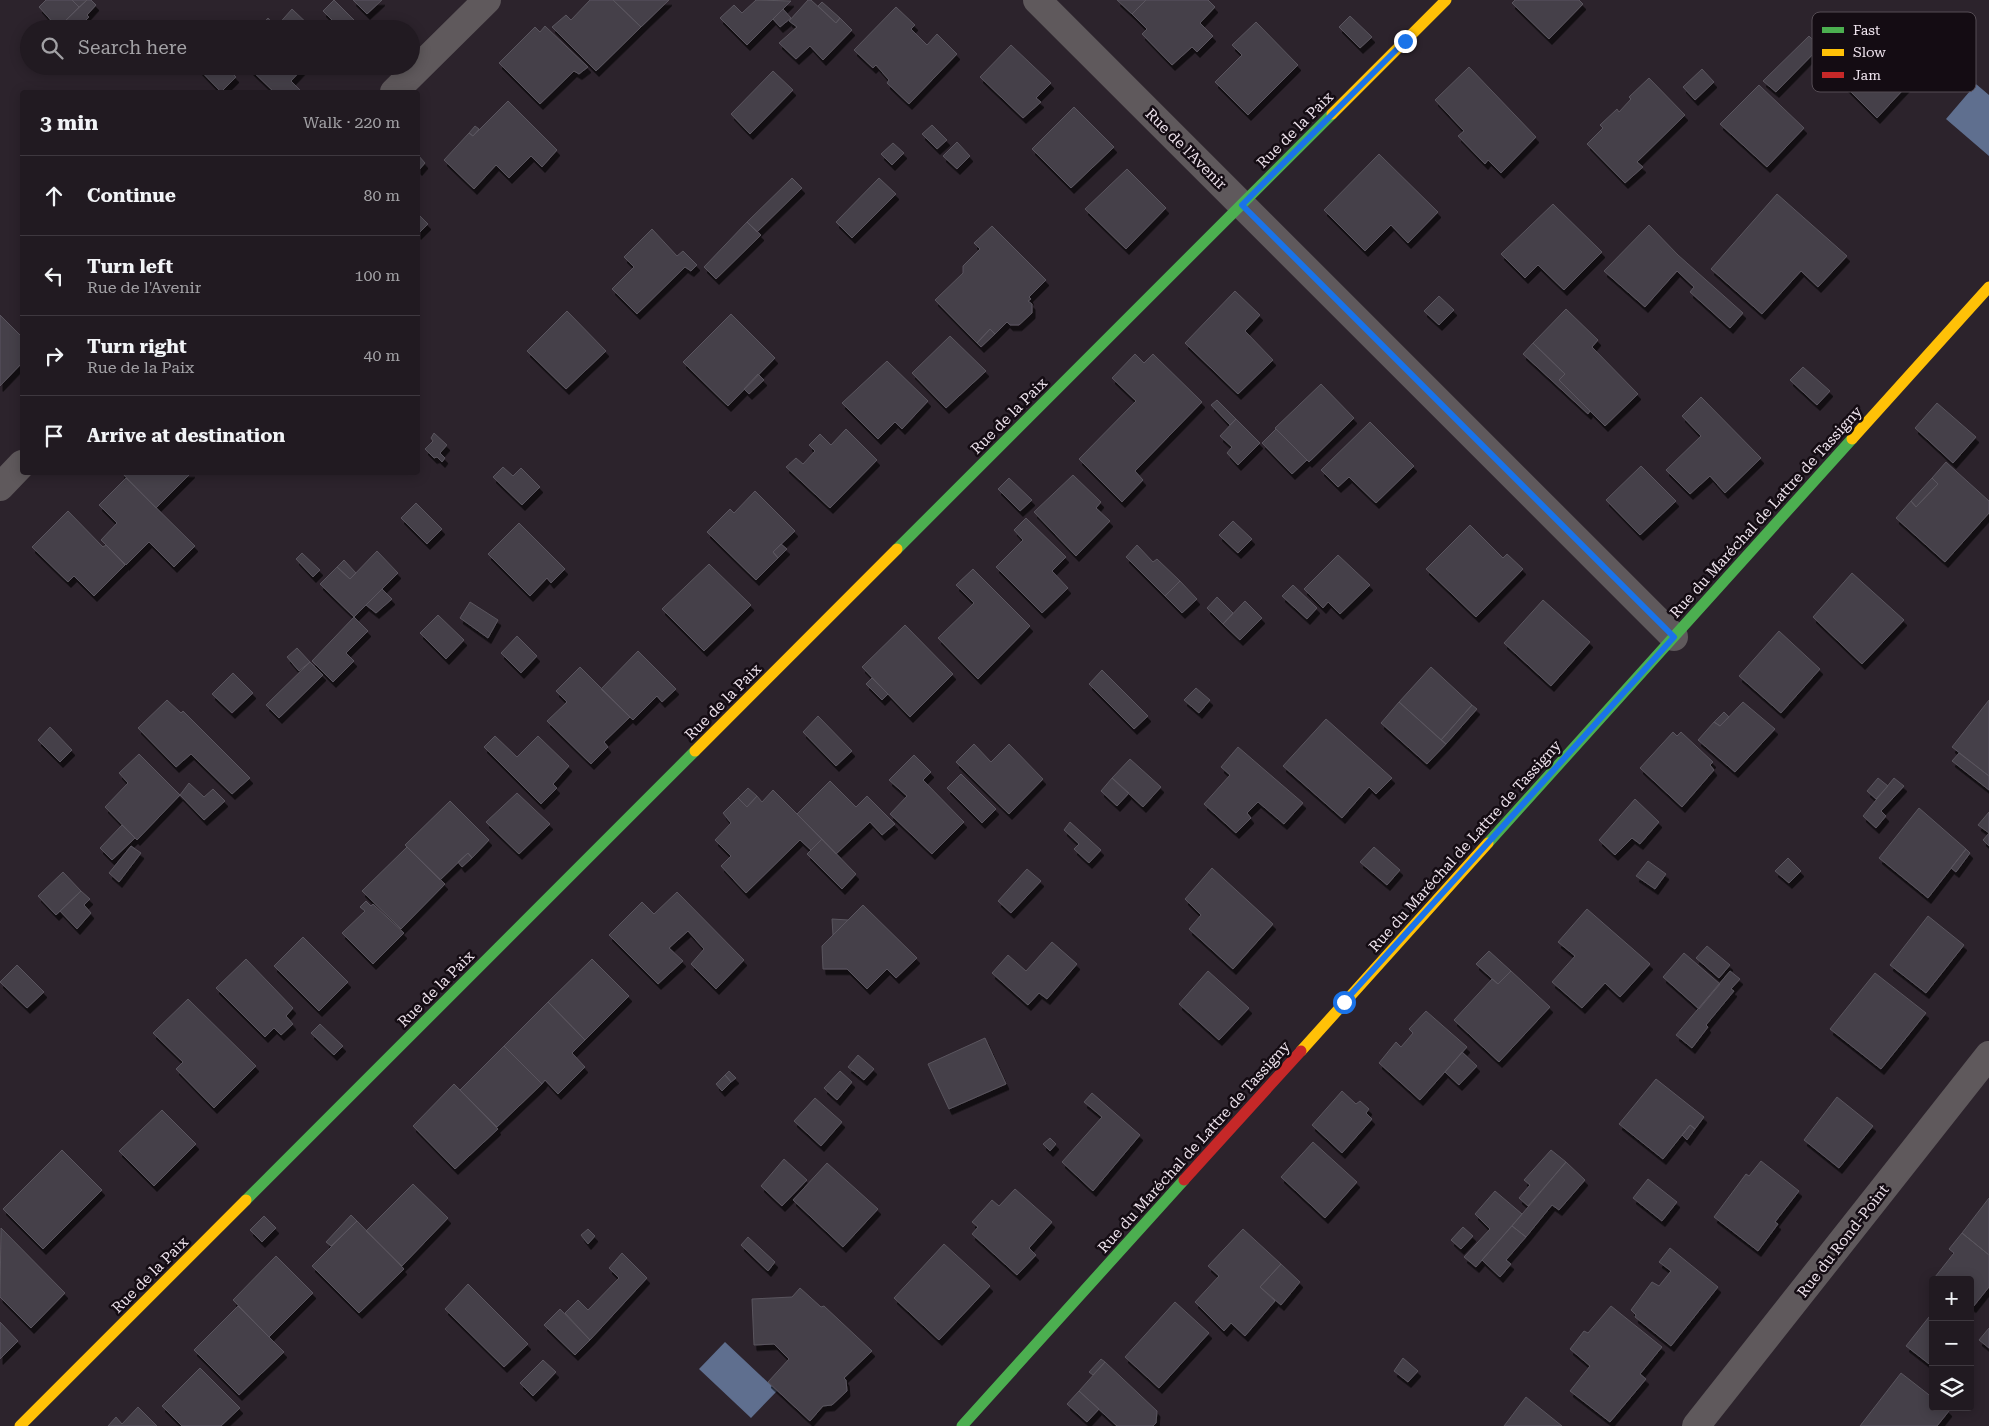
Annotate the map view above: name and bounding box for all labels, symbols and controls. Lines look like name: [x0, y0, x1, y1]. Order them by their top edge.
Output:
legend: [1812, 12, 1976, 92]
search box: [20, 20, 420, 75]
text: Fast: [1853, 22, 1880, 38]
route end: [1394, 30, 1417, 53]
icon: search: [38, 34, 66, 62]
text: Search here: [78, 36, 187, 59]
text: Slow: [1853, 44, 1886, 60]
text: Jam: [1853, 67, 1881, 83]
street label: Rue de la Paix: [1253, 88, 1337, 172]
street label: Rue de l'Avenir: [1142, 105, 1230, 193]
text: 3 min: [40, 111, 98, 135]
text: Walk · 220 m: [303, 113, 400, 132]
icon: ahead: [40, 182, 68, 210]
text: Continue: [87, 184, 176, 207]
text: 80 m: [363, 186, 400, 205]
text: Turn left: [87, 255, 173, 278]
icon: left: [40, 262, 68, 290]
text: 100 m: [354, 266, 400, 285]
text: Rue de l'Avenir: [87, 278, 201, 297]
text: Turn right: [87, 335, 187, 358]
icon: right: [40, 342, 68, 370]
text: 40 m: [363, 346, 400, 365]
text: Rue de la Paix: [87, 358, 194, 377]
street label: Rue de la Paix: [967, 374, 1051, 458]
street label: Rue du Maréchal de Lattre de Tassigny: [1666, 402, 1866, 622]
icon: arrive: [40, 422, 68, 450]
text: Arrive at destination: [87, 424, 285, 447]
street label: Rue de la Paix: [681, 660, 765, 744]
street label: Rue du Maréchal de Lattre de Tassigny: [1365, 736, 1565, 956]
street label: Rue de la Paix: [394, 947, 478, 1031]
route start: [1333, 991, 1356, 1014]
street label: Rue du Maréchal de Lattre de Tassigny: [1094, 1037, 1294, 1257]
street label: Rue du Rond-Point: [1793, 1181, 1893, 1301]
street label: Rue de la Paix: [108, 1233, 192, 1317]
map controls: [1929, 1276, 1974, 1411]
button: +: [1929, 1276, 1974, 1321]
button: −: [1929, 1321, 1974, 1366]
button: layers: [1929, 1366, 1974, 1411]

